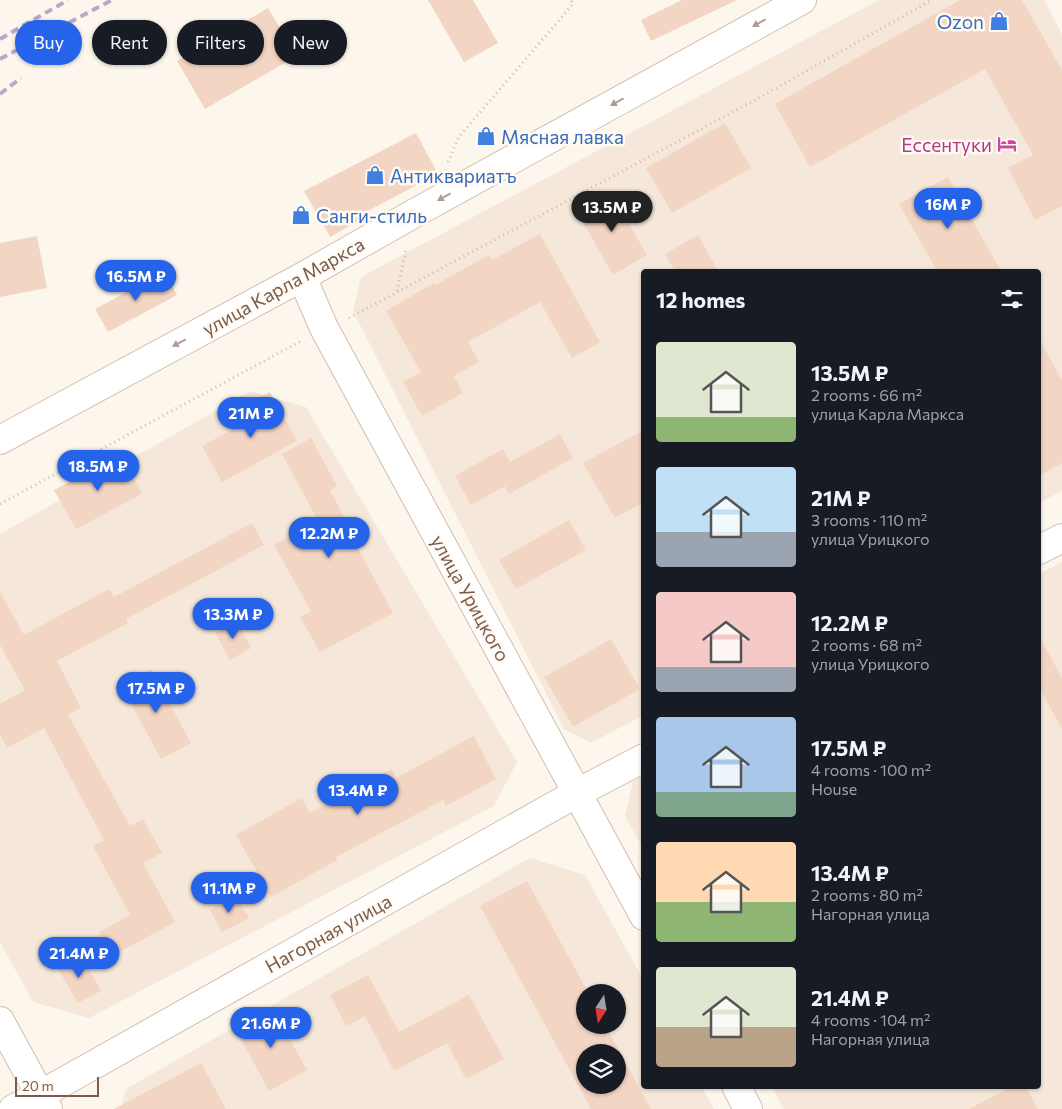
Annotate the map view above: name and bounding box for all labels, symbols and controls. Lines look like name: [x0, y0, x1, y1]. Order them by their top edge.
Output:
place label: Ozon: [937, 10, 984, 33]
shop icon: Ozon: [988, 10, 1010, 32]
one-way arrow: [753, 19, 766, 28]
chip: Buy: [15, 20, 82, 65]
chip: Rent: [92, 20, 167, 65]
chip: Filters: [177, 20, 264, 65]
chip: New: [274, 20, 347, 65]
one-way arrow: [610, 98, 624, 106]
shop icon: Мясная лавка: [475, 125, 497, 147]
place label: Мясная лавка: [501, 125, 624, 148]
place label: Ессентуки: [901, 133, 992, 156]
hotel icon: Ессентуки: [996, 133, 1018, 155]
shop icon: Антиквариатъ: [364, 164, 386, 186]
place label: Антиквариатъ: [390, 164, 517, 187]
pin: 16M ₽: [913, 188, 983, 230]
pin: 13.5M ₽: [566, 190, 658, 233]
one-way arrow: [437, 193, 451, 201]
text: 16M ₽: [925, 194, 971, 213]
text: 13.5M ₽: [583, 197, 641, 216]
shop icon: Санги-стиль: [290, 204, 312, 226]
place label: Санги-стиль: [316, 204, 427, 227]
street label: улица Карла Маркса: [198, 232, 368, 340]
pin: 16.5M ₽: [90, 260, 182, 302]
text: 16.5M ₽: [106, 266, 166, 285]
icon: filters: [998, 285, 1026, 313]
text: 12 homes: [656, 287, 745, 312]
one-way arrow: [172, 339, 186, 348]
text: 13.5M ₽: [811, 360, 888, 385]
icon: home: [696, 362, 756, 422]
text: 2 rooms · 66 m²: [811, 385, 922, 404]
pin: 21M ₽: [216, 396, 286, 439]
text: 21M ₽: [228, 403, 274, 422]
text: улица Карла Маркса: [811, 404, 964, 423]
pin: 18.5M ₽: [52, 450, 144, 492]
text: 18.5M ₽: [68, 456, 128, 475]
text: 21M ₽: [811, 485, 871, 510]
icon: home: [696, 487, 756, 547]
text: 3 rooms · 110 m²: [811, 510, 927, 529]
pin: 12.2M ₽: [283, 516, 375, 559]
text: 12.2M ₽: [300, 523, 358, 542]
text: улица Урицкого: [811, 529, 930, 548]
street label: улица Урицкого: [427, 531, 515, 665]
pin: 13.3M ₽: [187, 598, 279, 640]
text: 13.3M ₽: [204, 604, 262, 623]
text: 12.2M ₽: [811, 610, 888, 635]
icon: home: [696, 612, 756, 672]
text: 2 rooms · 68 m²: [811, 635, 922, 654]
text: улица Урицкого: [811, 654, 930, 673]
pin: 17.5M ₽: [110, 672, 202, 714]
text: 17.5M ₽: [127, 678, 185, 697]
text: 17.5M ₽: [811, 735, 886, 760]
icon: home: [696, 737, 756, 797]
text: 4 rooms · 100 m²: [811, 760, 931, 779]
pin: 13.4M ₽: [312, 774, 404, 816]
text: House: [811, 779, 857, 798]
text: 13.4M ₽: [328, 780, 388, 799]
text: 13.4M ₽: [811, 860, 889, 885]
icon: home: [696, 862, 756, 922]
pin: 11.1M ₽: [183, 872, 275, 914]
text: 11.1M ₽: [202, 878, 256, 897]
text: 2 rooms · 80 m²: [811, 885, 923, 904]
street label: Нагорная улица: [261, 889, 395, 977]
text: Нагорная улица: [811, 904, 930, 923]
pin: 21.4M ₽: [33, 936, 125, 979]
text: 21.4M ₽: [49, 943, 109, 962]
north arrow: [576, 984, 626, 1034]
map controls: [576, 984, 626, 1094]
text: 21.4M ₽: [811, 985, 889, 1010]
icon: home: [696, 987, 756, 1047]
pin: 21.6M ₽: [225, 1006, 317, 1049]
text: 4 rooms · 104 m²: [811, 1010, 930, 1029]
text: 21.6M ₽: [241, 1013, 301, 1032]
text: Нагорная улица: [811, 1029, 930, 1048]
button: layers: [576, 1044, 626, 1094]
scale bar: [15, 1074, 99, 1097]
text: 20 m: [22, 1077, 54, 1094]

